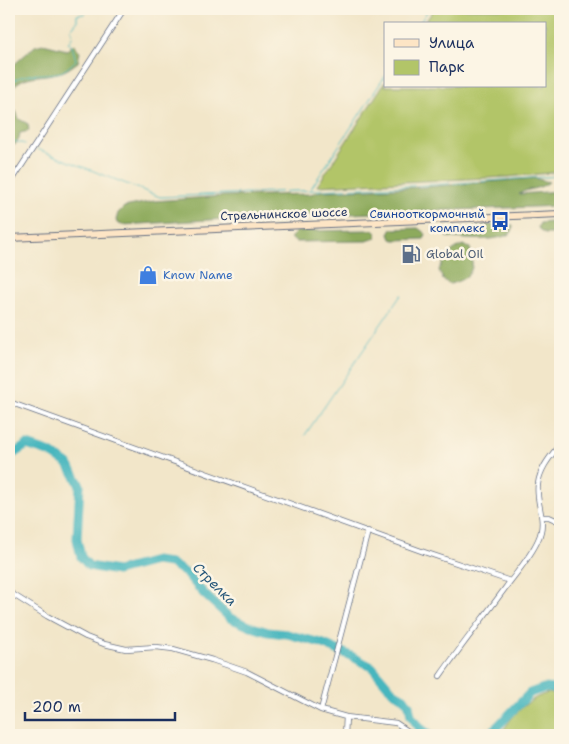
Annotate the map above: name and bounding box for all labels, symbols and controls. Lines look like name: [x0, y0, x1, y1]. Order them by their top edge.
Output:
legend: [384, 22, 546, 88]
text: Улица: [429, 33, 475, 53]
text: Парк: [429, 57, 465, 77]
street label: Стрельнинское шоссе: [220, 204, 348, 224]
place label: Свинооткормочный комплекс: [370, 206, 485, 236]
bus stop icon: Свинооткормочный комплекс: [489, 210, 511, 232]
fuel station icon: Global Oil: [400, 243, 422, 265]
place label: Global Oil: [426, 246, 484, 262]
shop icon: Know Name: [137, 264, 159, 286]
place label: Know Name: [163, 267, 233, 283]
water label: Стрелка: [189, 558, 241, 610]
scale bar: [25, 689, 175, 721]
text: 200 m: [32, 697, 81, 717]

